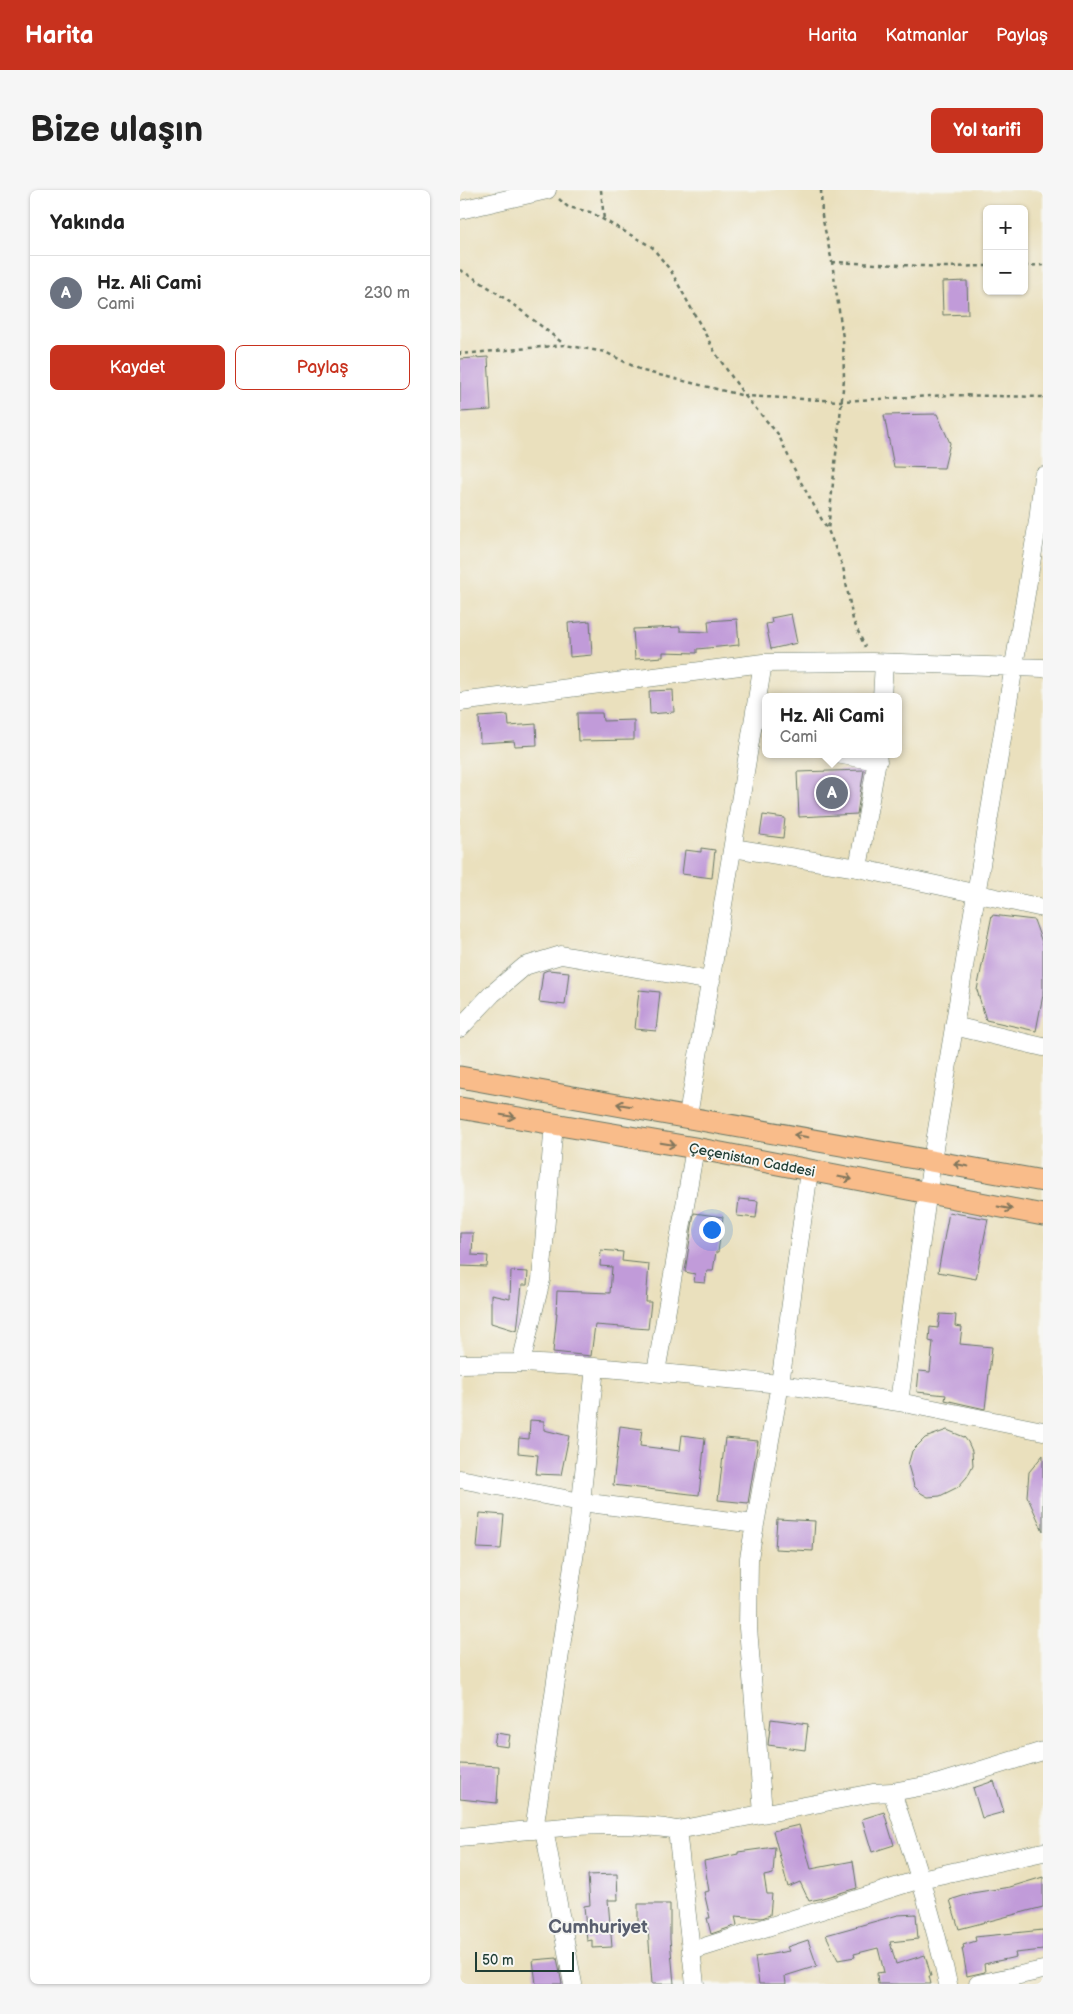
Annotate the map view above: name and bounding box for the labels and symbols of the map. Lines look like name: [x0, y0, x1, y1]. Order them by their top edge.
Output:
pin: A: [816, 774, 848, 812]
one-way arrow: [616, 1099, 632, 1109]
one-way arrow: [500, 1111, 516, 1121]
one-way arrow: [793, 1131, 809, 1141]
one-way arrow: [660, 1139, 676, 1149]
street label: Çeçenistan Caddesi: [688, 1139, 816, 1181]
one-way arrow: [953, 1160, 969, 1169]
one-way arrow: [837, 1173, 853, 1183]
one-way arrow: [996, 1203, 1012, 1213]
your location: [699, 1217, 725, 1243]
district label: Cumhuriyet: [548, 1916, 648, 1939]
scale bar: [475, 1949, 574, 1972]

